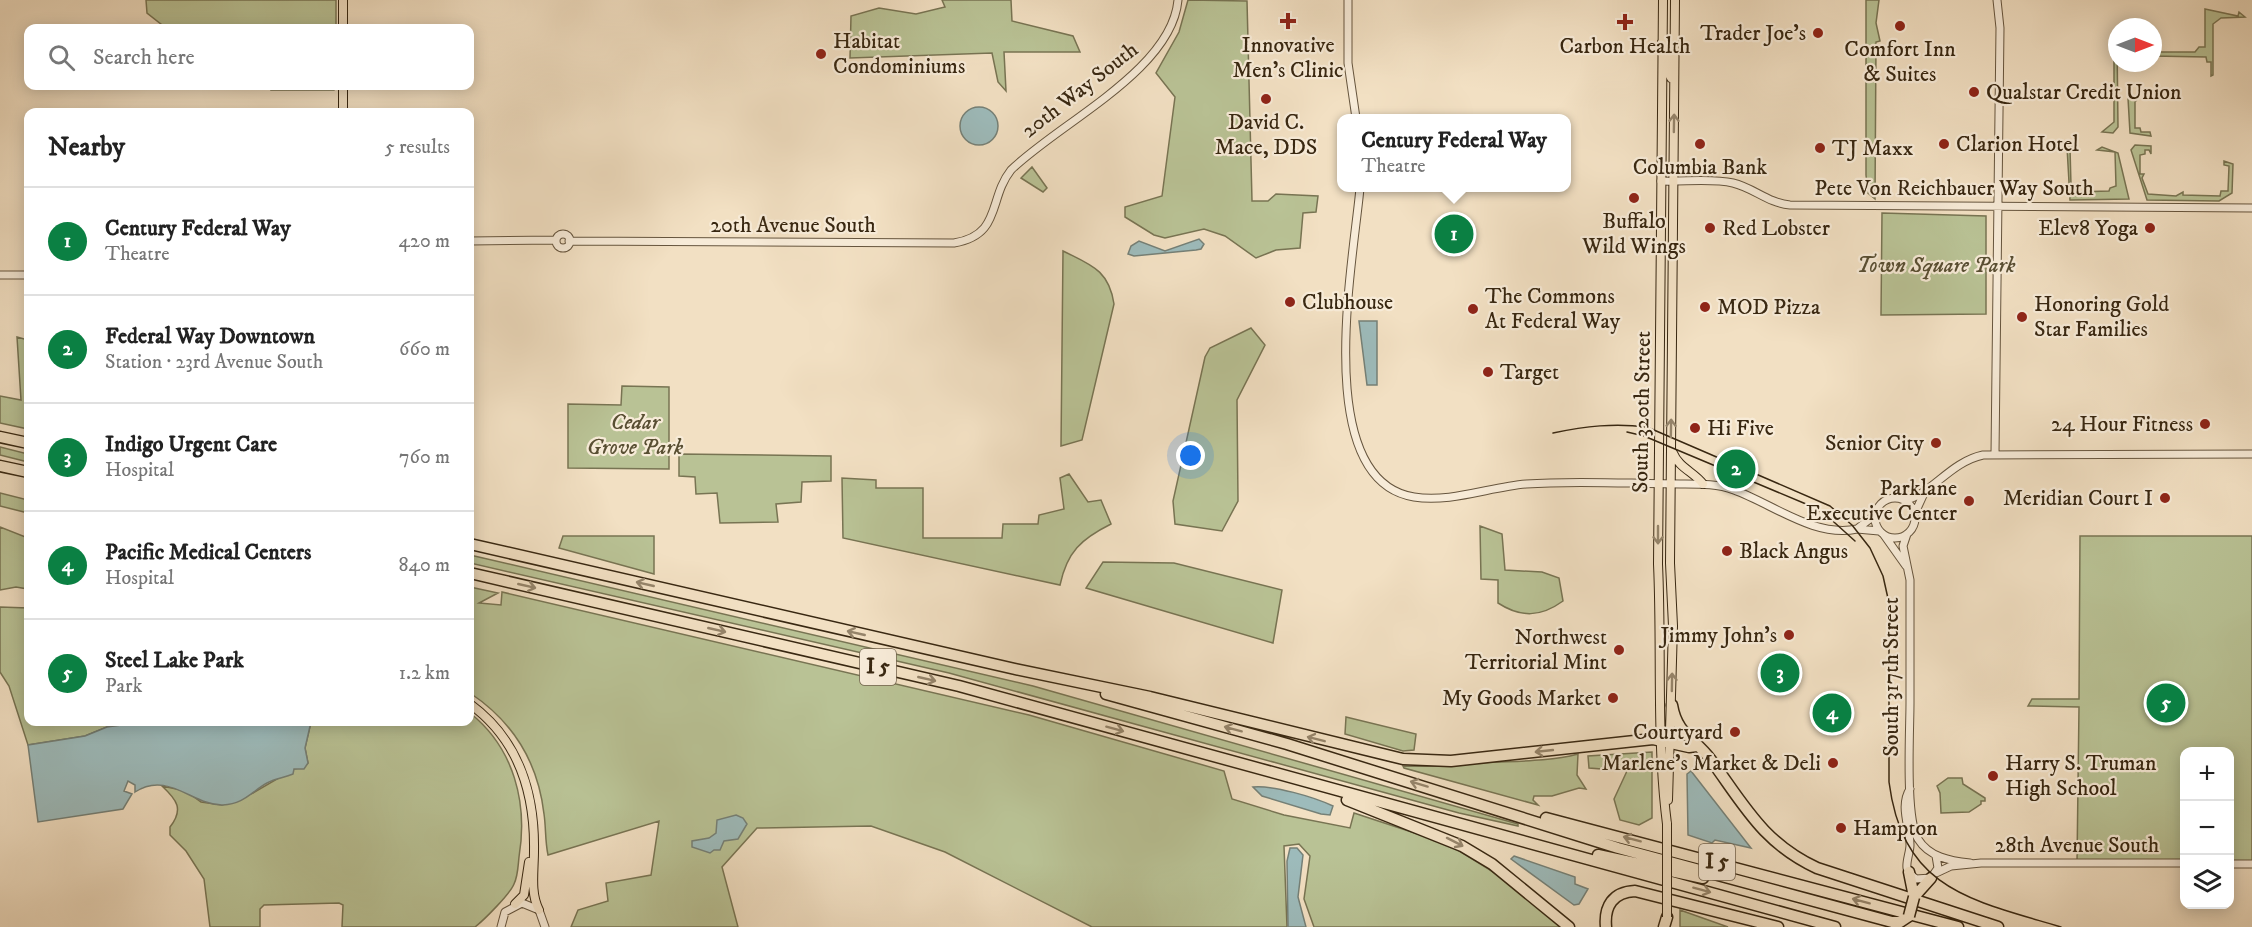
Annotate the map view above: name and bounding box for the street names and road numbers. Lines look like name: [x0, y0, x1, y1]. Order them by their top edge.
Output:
street label: 20th Way South: [1016, 36, 1144, 144]
street label: Pete Von Reichbauer Way South: [1814, 175, 2094, 202]
street label: 20th Avenue South: [710, 212, 876, 239]
street label: South 320th Street: [1627, 331, 1657, 493]
street label: South 317th Street: [1878, 597, 1905, 757]
road number: I 5: [860, 649, 896, 685]
street label: 28th Avenue South: [1995, 832, 2160, 859]
road number: I 5: [1699, 844, 1735, 880]

